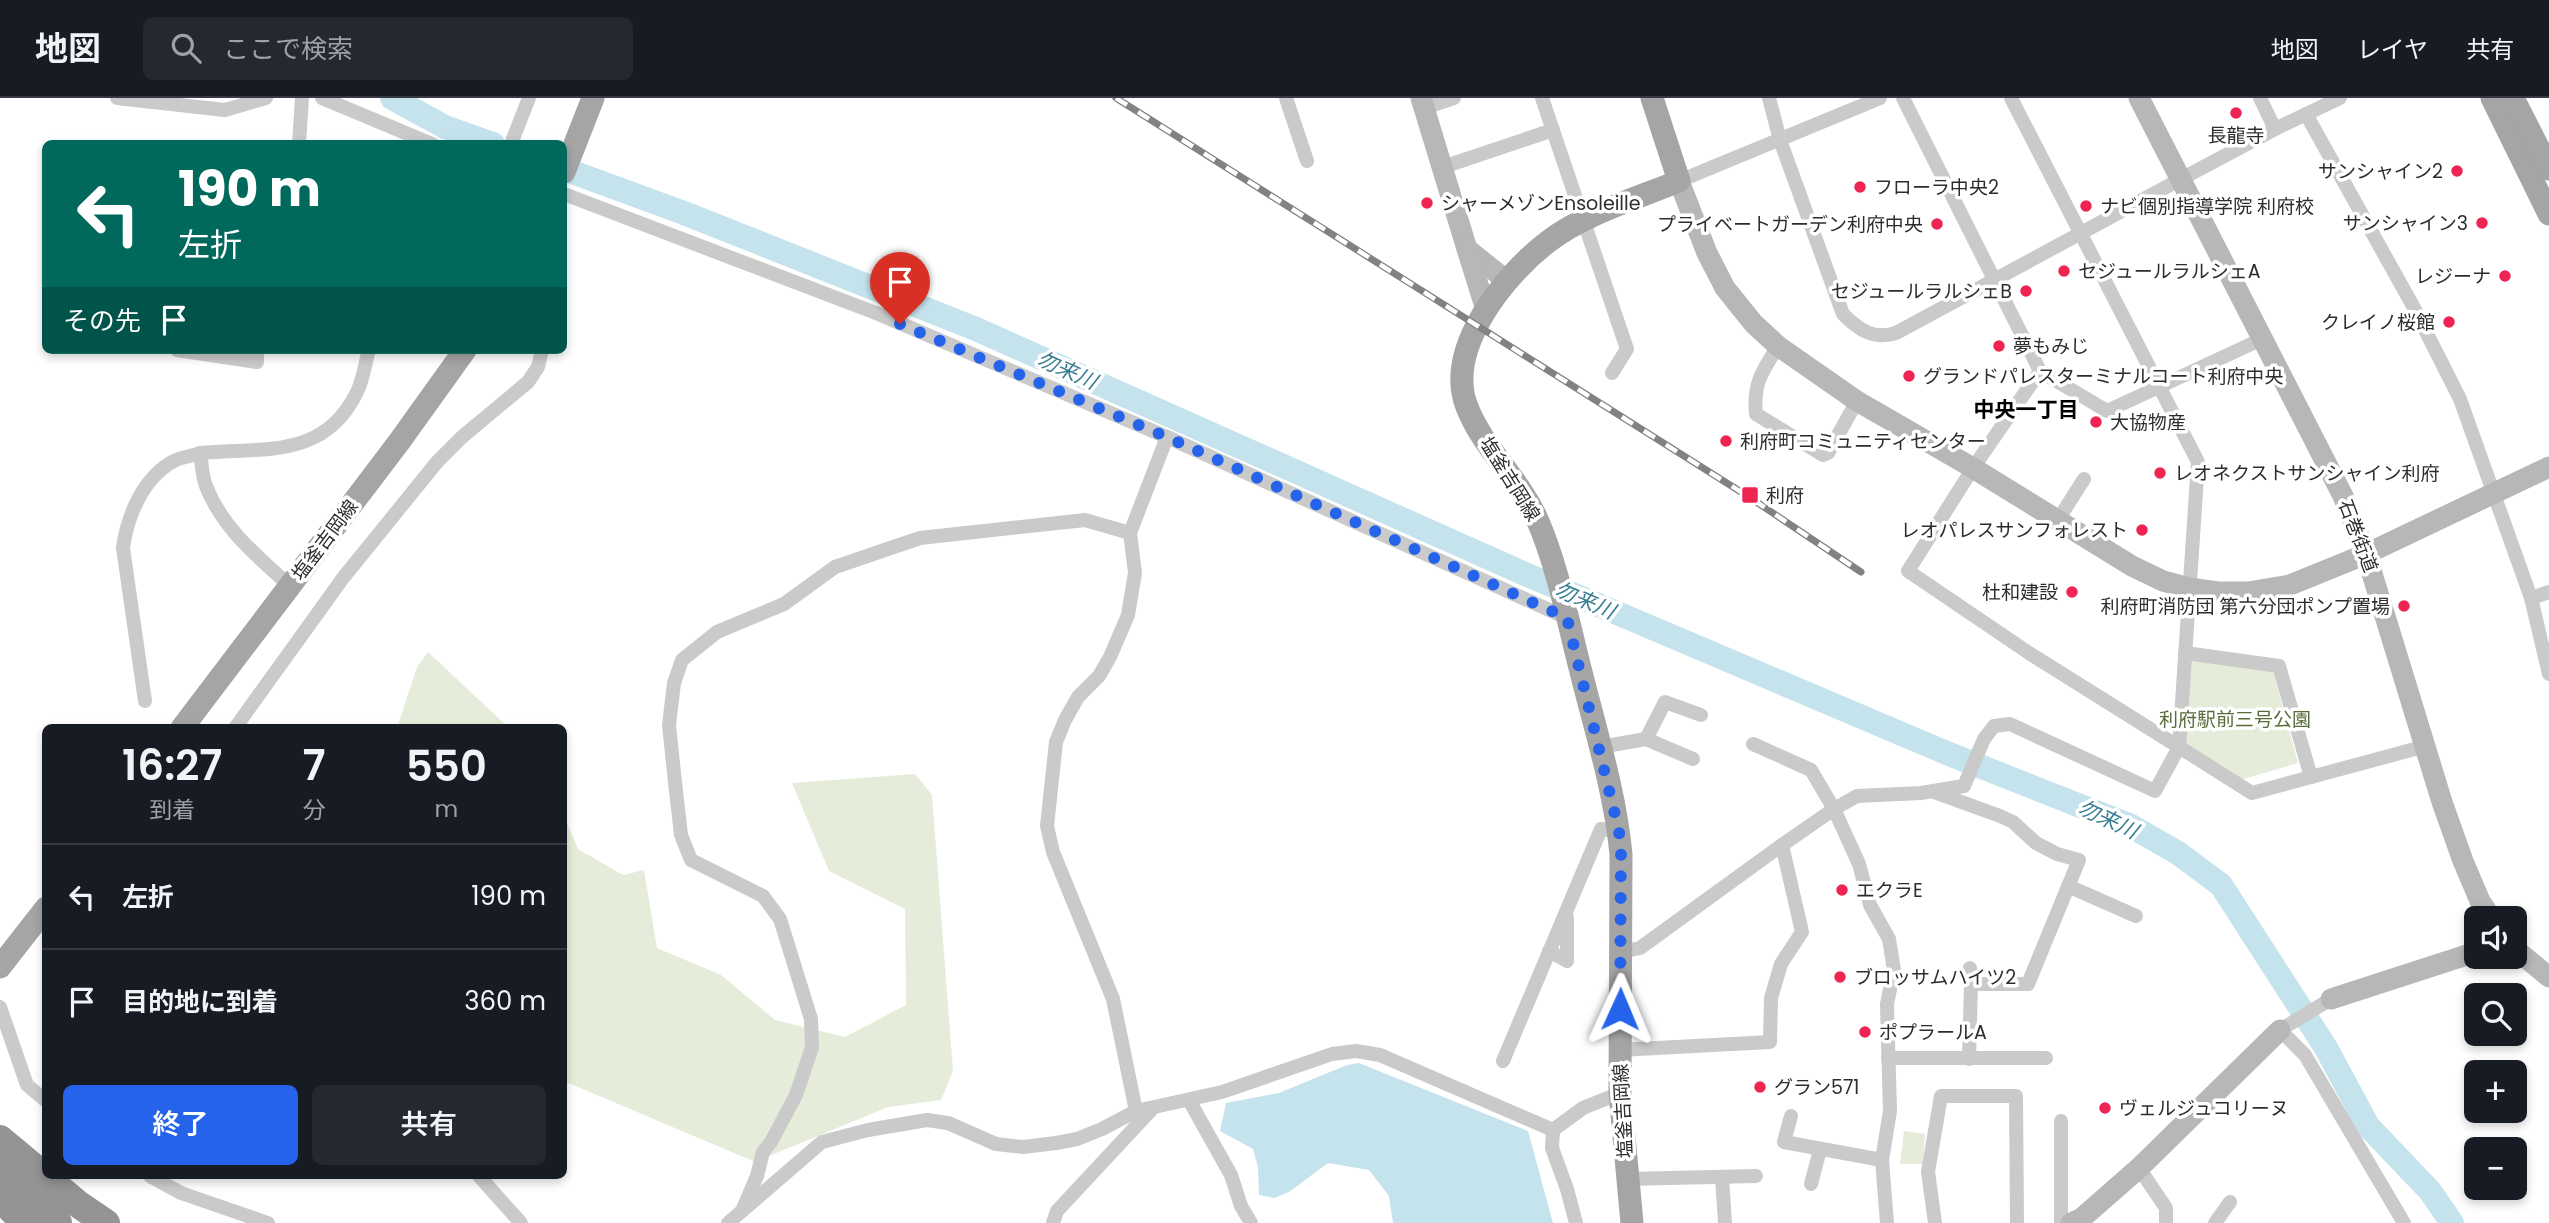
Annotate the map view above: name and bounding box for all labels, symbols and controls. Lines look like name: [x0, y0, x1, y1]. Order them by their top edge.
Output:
search box: [143, 17, 633, 80]
text: 地図: [35, 25, 101, 72]
icon: search: [167, 29, 205, 67]
text: ここで検索: [223, 31, 353, 67]
text: 地図: [2271, 33, 2319, 66]
text: レイヤ: [2357, 33, 2428, 66]
text: 共有: [2466, 33, 2514, 66]
marker: 長龍寺: [2228, 105, 2244, 121]
place label: 長龍寺: [2207, 122, 2265, 149]
text: 190 m: [178, 155, 321, 223]
place label: サンシャイン2: [2318, 158, 2443, 185]
marker: サンシャイン2: [2449, 163, 2465, 179]
icon: left: [63, 168, 154, 259]
place label: フローラ中央2: [1874, 174, 1999, 201]
marker: フローラ中央2: [1852, 179, 1868, 195]
place label: シャーメゾンEnsoleille: [1441, 190, 1640, 217]
place label: ナビ個別指導学院 利府校: [2100, 193, 2314, 220]
marker: シャーメゾンEnsoleille: [1419, 195, 1435, 211]
marker: ナビ個別指導学院 利府校: [2078, 198, 2094, 214]
place label: サンシャイン3: [2343, 210, 2468, 237]
place label: プライベートガーデン利府中央: [1657, 211, 1923, 238]
marker: サンシャイン3: [2474, 215, 2490, 231]
marker: プライベートガーデン利府中央: [1929, 216, 1945, 232]
text: 左折: [178, 222, 242, 267]
pin: [870, 252, 930, 324]
place label: セジュールラルシェA: [2078, 258, 2261, 285]
icon: arrive: [881, 263, 919, 301]
marker: セジュールラルシェA: [2056, 263, 2072, 279]
place label: レジーナ: [2415, 263, 2491, 290]
marker: レジーナ: [2497, 268, 2513, 284]
place label: セジュールラルシェB: [1831, 278, 2012, 305]
marker: セジュールラルシェB: [2018, 283, 2034, 299]
icon: arrive: [155, 301, 193, 339]
text: その先: [63, 303, 141, 339]
place label: クレイノ桜館: [2321, 309, 2435, 336]
marker: クレイノ桜館: [2441, 314, 2457, 330]
place label: 夢もみじ: [2013, 333, 2089, 360]
marker: 夢もみじ: [1991, 338, 2007, 354]
water label: 勿来川: [1032, 344, 1104, 397]
place label: グランドパレスターミナルコート利府中央: [1923, 363, 2284, 390]
marker: グランドパレスターミナルコート利府中央: [1901, 368, 1917, 384]
district label: 中央一丁目: [1974, 395, 2079, 424]
place label: 大協物産: [2110, 409, 2186, 436]
marker: 大協物産: [2088, 414, 2104, 430]
place label: 利府町コミュニティセンター: [1740, 428, 1986, 455]
street label: 塩釜吉岡線: [1473, 432, 1547, 526]
marker: 利府町コミュニティセンター: [1718, 433, 1734, 449]
place label: レオネクストサンシャイン利府: [2174, 460, 2439, 487]
marker: レオネクストサンシャイン利府: [2152, 465, 2168, 481]
place label: 利府: [1766, 482, 1804, 509]
marker: 利府: [1740, 485, 1760, 505]
street label: 塩釜吉岡線: [286, 494, 364, 586]
street label: 石巻街道: [2332, 496, 2384, 576]
place label: レオパレスサンフォレスト: [1901, 517, 2128, 544]
marker: レオパレスサンフォレスト: [2134, 522, 2150, 538]
water label: 勿来川: [1550, 574, 1622, 626]
place label: 杜和建設: [1982, 579, 2058, 606]
marker: 杜和建設: [2064, 584, 2080, 600]
place label: 利府町消防団 第六分団ポンプ置場: [2100, 593, 2390, 620]
marker: 利府町消防団 第六分団ポンプ置場: [2396, 598, 2412, 614]
park label: 利府駅前三号公園: [2159, 706, 2311, 733]
text: 16:27: [122, 736, 222, 795]
text: 7: [302, 736, 326, 795]
text: 550: [406, 737, 487, 796]
text: m: [434, 793, 458, 825]
water label: 勿来川: [2073, 793, 2144, 846]
text: 到着: [149, 794, 195, 826]
text: 分: [303, 794, 326, 826]
place label: エクラE: [1856, 877, 1923, 904]
icon: left: [63, 878, 101, 916]
text: 190 m: [471, 878, 546, 914]
text: 左折: [122, 879, 174, 915]
marker: エクラE: [1834, 882, 1850, 898]
map controls: [2464, 906, 2527, 1200]
button: sound: [2464, 906, 2527, 969]
place label: ブロッサムハイツ2: [1854, 964, 2016, 991]
marker: ブロッサムハイツ2: [1832, 969, 1848, 985]
position arrow: [1583, 972, 1657, 1046]
icon: arrive: [63, 983, 101, 1021]
text: 360 m: [464, 983, 546, 1019]
button: search: [2464, 983, 2527, 1046]
text: 目的地に到着: [122, 984, 278, 1020]
place label: ポプラールA: [1879, 1019, 1987, 1046]
marker: ポプラールA: [1857, 1024, 1873, 1040]
button: +: [2464, 1060, 2527, 1123]
street label: 塩釜吉岡線: [1607, 1063, 1639, 1159]
place label: グラン571: [1774, 1074, 1859, 1101]
marker: グラン571: [1752, 1079, 1768, 1095]
button: 終了: [63, 1085, 298, 1165]
button: 共有: [312, 1085, 546, 1165]
place label: ヴェルジュコリーヌ: [2119, 1095, 2289, 1122]
marker: ヴェルジュコリーヌ: [2097, 1100, 2113, 1116]
button: −: [2464, 1137, 2527, 1200]

